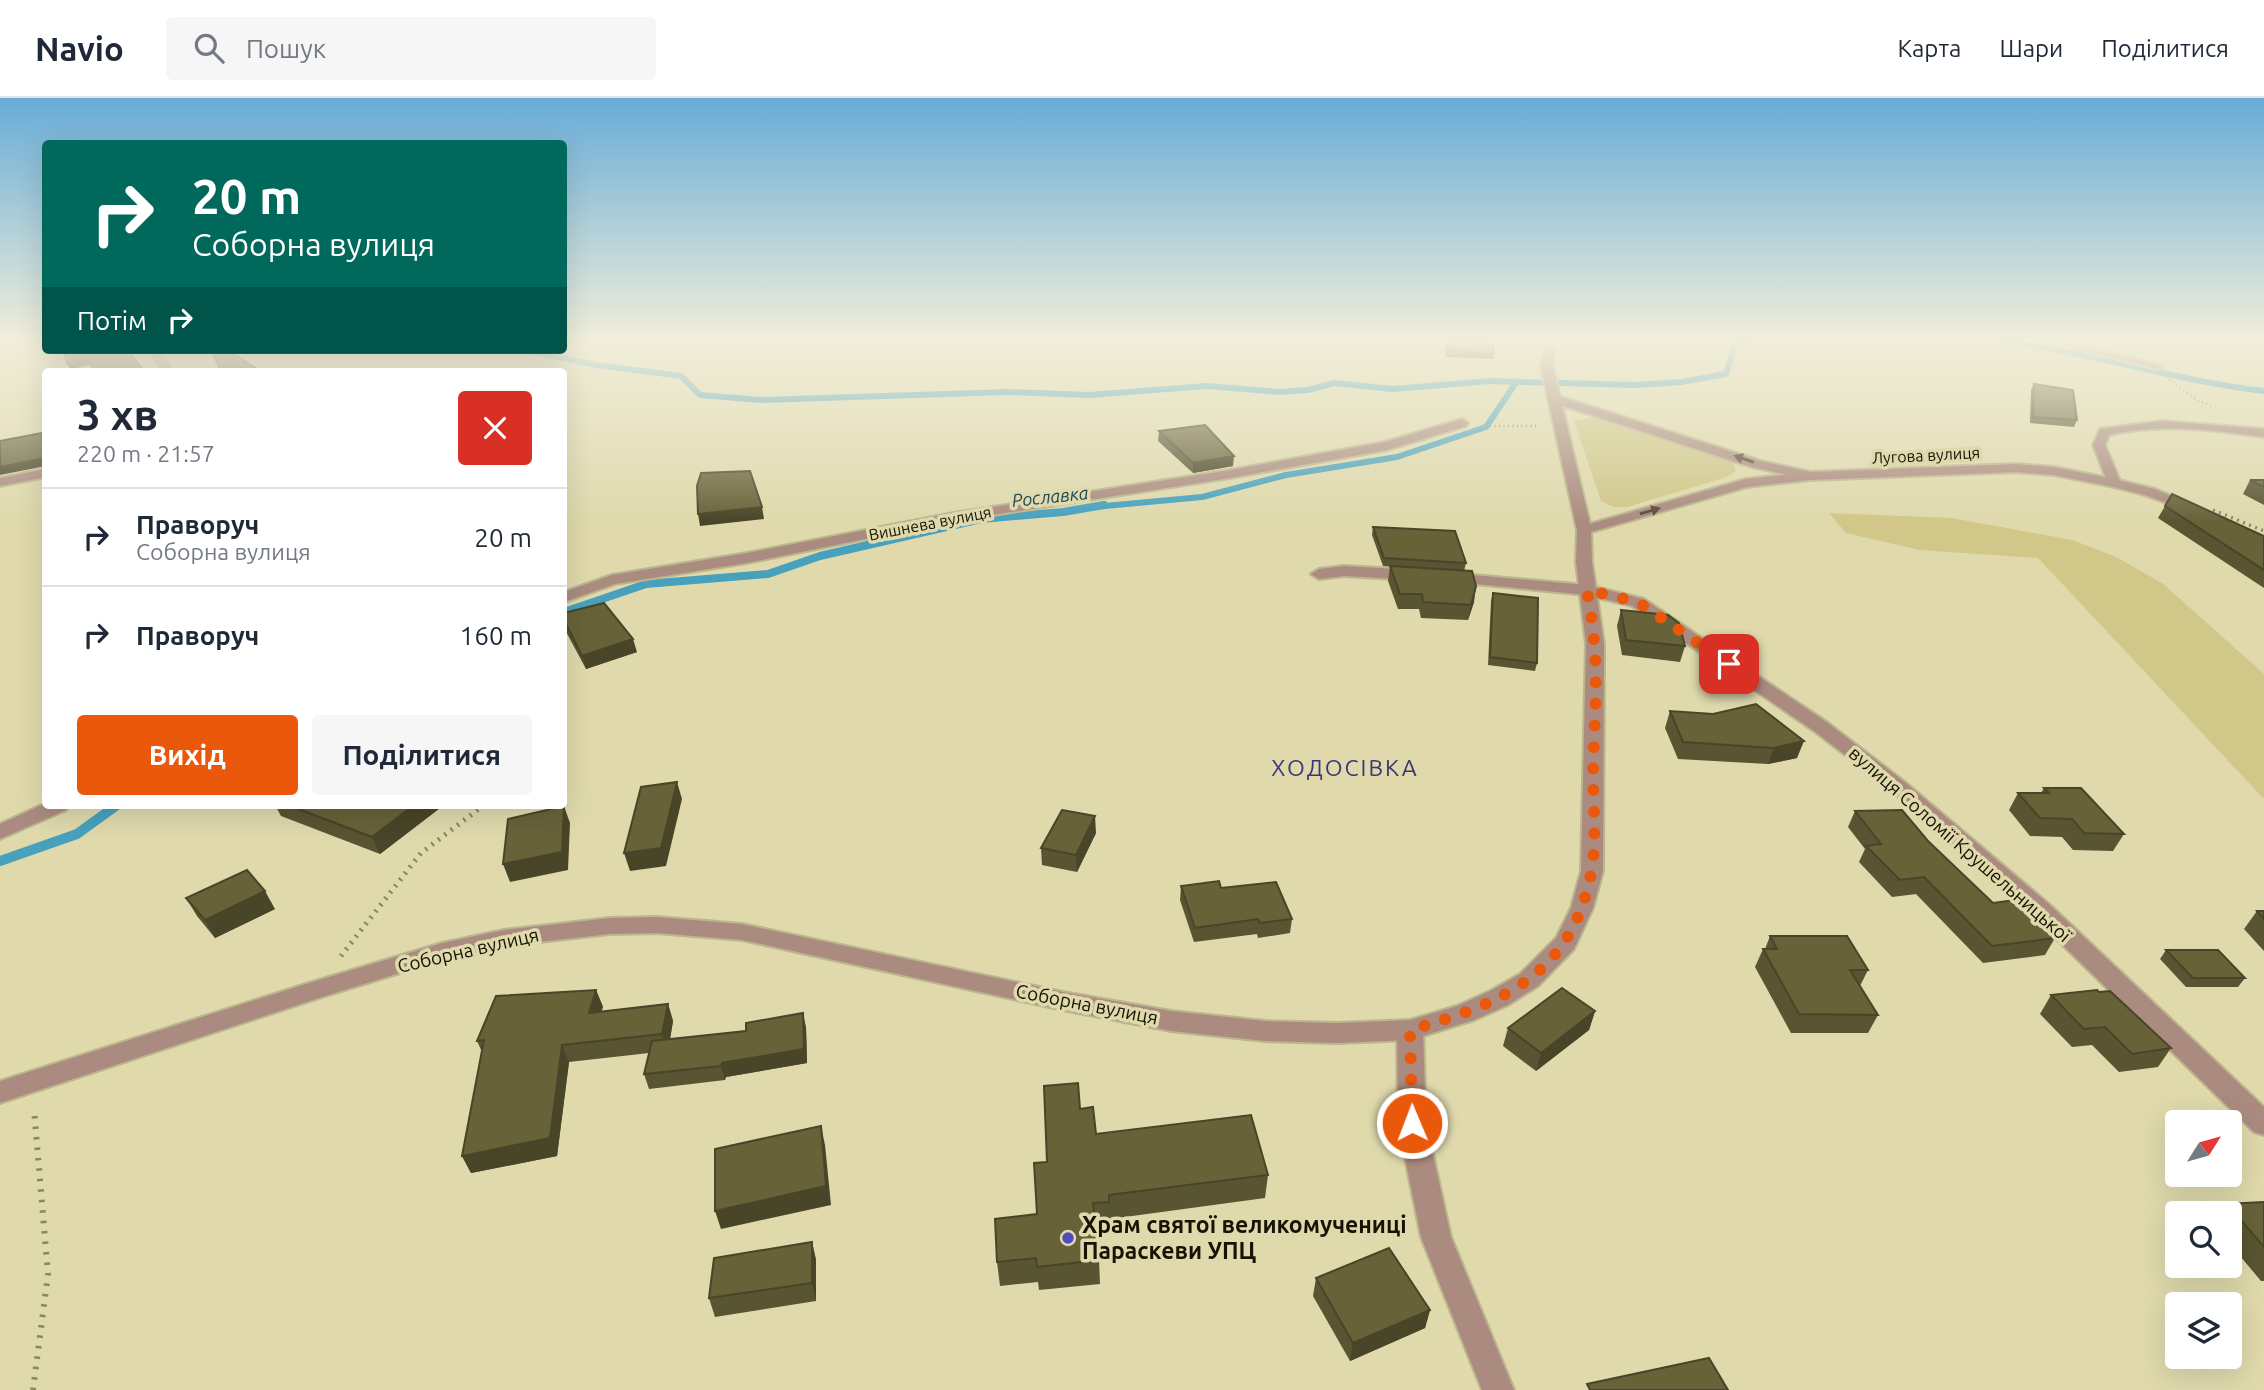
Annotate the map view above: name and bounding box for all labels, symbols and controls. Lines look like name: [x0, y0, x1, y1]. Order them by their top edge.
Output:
search box: [166, 17, 656, 80]
icon: search: [190, 29, 228, 67]
text: Navio: [35, 30, 124, 67]
text: Пошук: [246, 34, 326, 63]
text: Карта: [1897, 35, 1961, 62]
text: Шари: [1999, 35, 2063, 62]
text: Поділитися: [2101, 35, 2229, 62]
icon: right: [77, 168, 168, 259]
text: 20 m: [192, 168, 301, 223]
text: Соборна вулиця: [192, 226, 435, 262]
icon: right: [161, 301, 199, 339]
text: Потім: [77, 306, 147, 335]
text: 3 хв: [77, 391, 158, 438]
button: close: [458, 391, 532, 465]
text: 220 m · 21:57: [77, 441, 215, 466]
street label: Лугова вулиця: [1871, 443, 1981, 467]
one-way arrow: [1733, 453, 1754, 464]
water label: Рославка: [1011, 482, 1089, 510]
street label: Вишнева вулиця: [867, 502, 993, 544]
one-way arrow: [1639, 505, 1661, 516]
text: Праворуч: [136, 510, 259, 539]
icon: right: [77, 518, 115, 556]
text: 20 m: [474, 523, 532, 552]
text: Соборна вулиця: [136, 539, 311, 564]
icon: right: [77, 616, 115, 654]
text: Праворуч: [136, 621, 259, 650]
text: 160 m: [460, 621, 532, 650]
pin: [1699, 634, 1759, 694]
icon: arrive: [1710, 645, 1748, 683]
button: Вихід: [77, 715, 298, 795]
button: Поділитися: [312, 715, 532, 795]
street label: вулиця Соломії Крушельницької: [1845, 742, 2076, 947]
district label: ХОДОСІВКА: [1271, 755, 1419, 780]
street label: Соборна вулиця: [395, 923, 541, 977]
street label: Соборна вулиця: [1014, 979, 1160, 1029]
position arrow: [1375, 1086, 1449, 1160]
north arrow: [2165, 1110, 2242, 1186]
map controls: [2165, 1110, 2242, 1369]
button: search: [2165, 1201, 2242, 1278]
place label: Храм святої великомучениці Параскеви УПЦ: [1082, 1212, 1407, 1263]
marker: Храм святої великомучениці Параскеви УПЦ: [1060, 1230, 1076, 1246]
button: layers: [2165, 1292, 2242, 1369]

